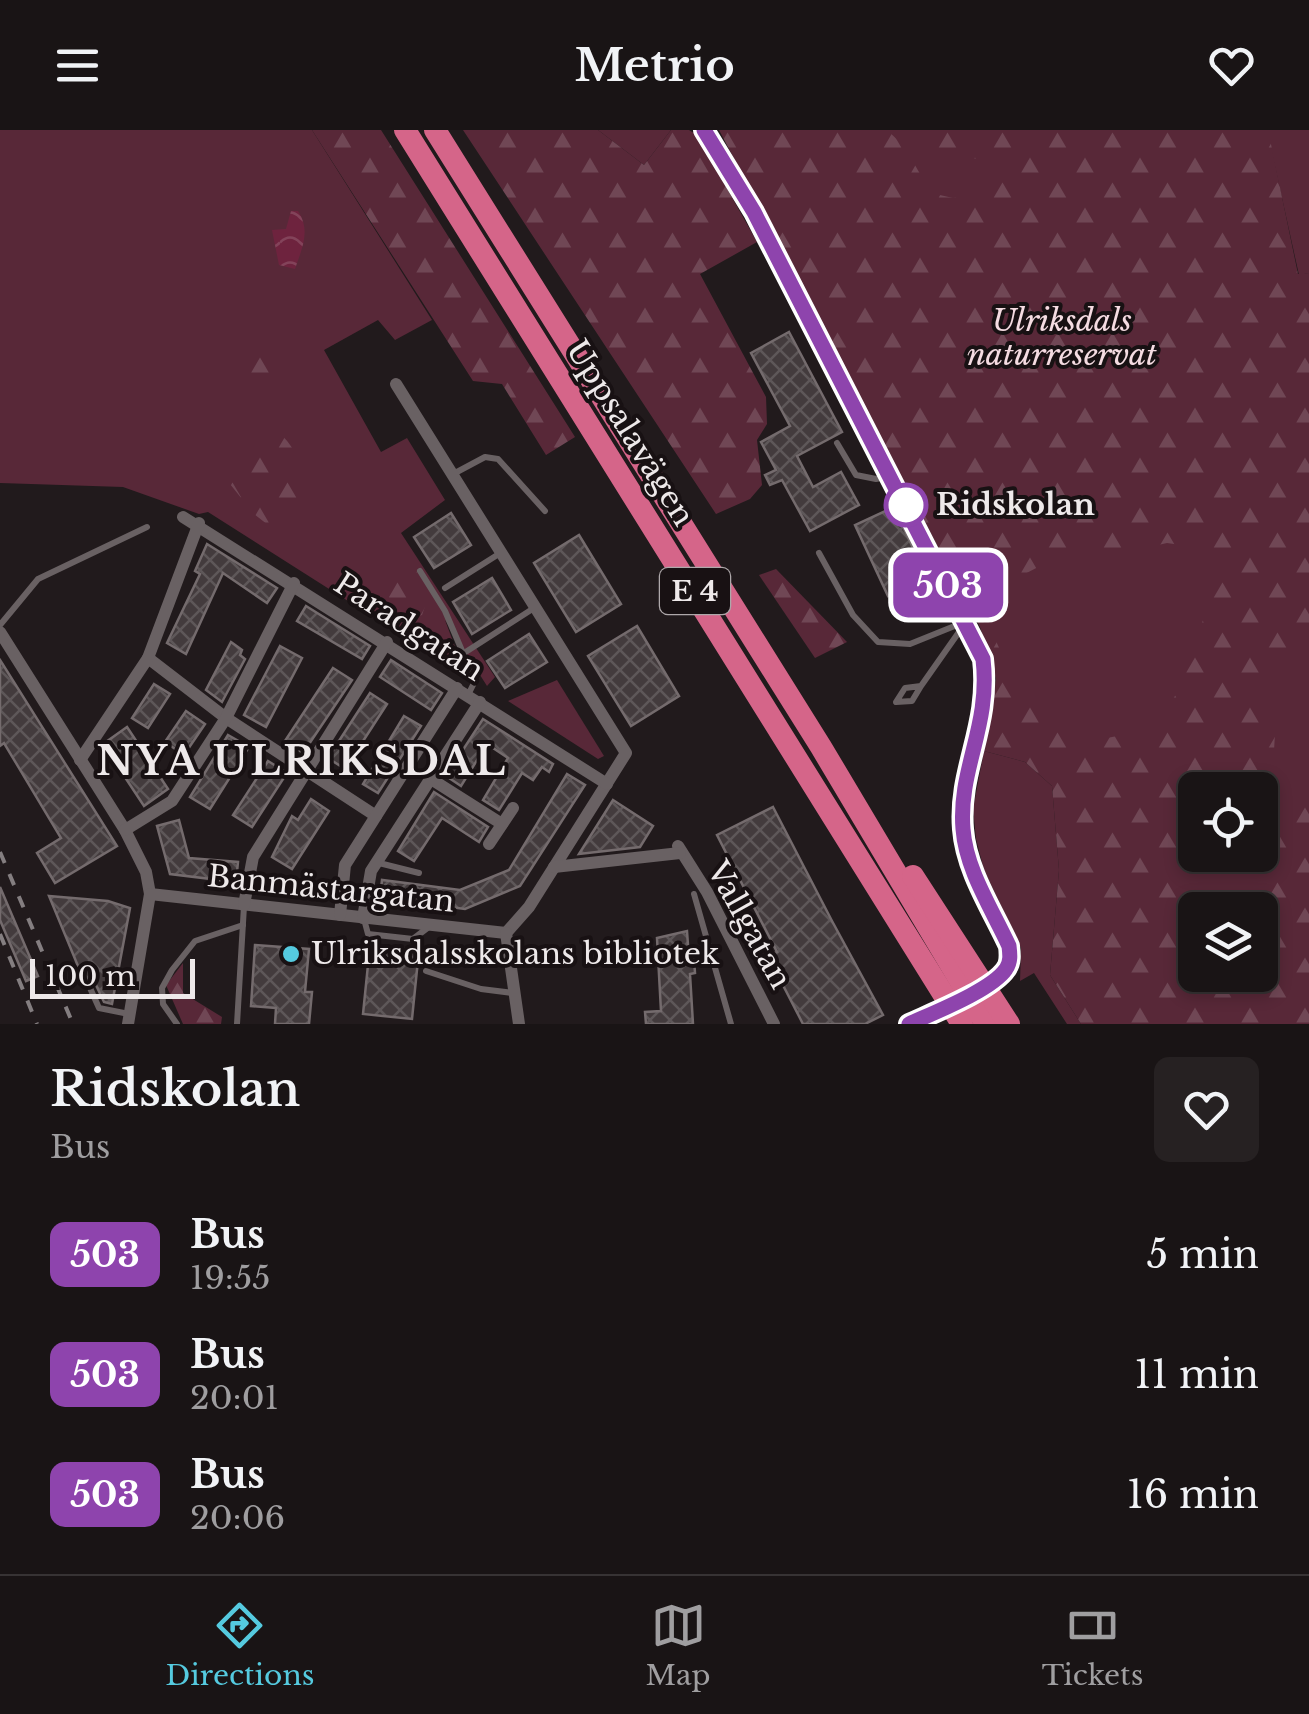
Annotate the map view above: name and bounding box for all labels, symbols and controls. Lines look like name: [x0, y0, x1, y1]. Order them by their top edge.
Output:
text: Metrio: [574, 37, 735, 93]
icon: menu: [50, 38, 105, 93]
icon: heart: [1204, 38, 1259, 93]
park label: Ulriksdals naturreservat: [967, 302, 1157, 373]
street label: Uppsalavägen: [559, 333, 702, 532]
marker: Ridskolan: [885, 484, 927, 526]
place label: Ridskolan: [936, 486, 1095, 523]
line badge: 503: [890, 552, 1006, 618]
street label: Paradgatan: [327, 564, 491, 689]
text: 503: [913, 564, 983, 607]
road number: E 4: [660, 568, 730, 614]
district label: NYA ULRIKSDAL: [96, 736, 508, 786]
map controls: [1178, 772, 1278, 992]
button: locate: [1178, 772, 1278, 872]
street label: Vallgatan: [699, 854, 800, 995]
street label: Banmästargatan: [206, 857, 456, 920]
button: layers: [1178, 892, 1278, 992]
place label: Ulriksdalsskolans bibliotek: [311, 935, 720, 972]
marker: Ulriksdalsskolans bibliotek: [280, 943, 302, 965]
scale bar: [30, 954, 195, 998]
text: 100 m: [45, 959, 136, 994]
button: heart: [1154, 1057, 1259, 1162]
text: Ridskolan: [50, 1059, 300, 1119]
text: Bus: [50, 1127, 110, 1167]
text: Bus: [190, 1211, 265, 1258]
text: 5 min: [1147, 1231, 1259, 1278]
text: 503: [70, 1233, 140, 1276]
text: 19:55: [190, 1258, 270, 1298]
text: Bus: [190, 1331, 265, 1378]
text: 11 min: [1134, 1351, 1259, 1398]
text: 503: [70, 1353, 140, 1396]
text: 20:01: [190, 1378, 279, 1418]
text: Bus: [190, 1451, 265, 1498]
text: 16 min: [1127, 1471, 1259, 1518]
text: 503: [70, 1473, 140, 1516]
text: 20:06: [190, 1498, 285, 1538]
tab: Directions: [166, 1598, 314, 1693]
tab: Map: [646, 1598, 711, 1693]
tab: Tickets: [1042, 1598, 1143, 1693]

